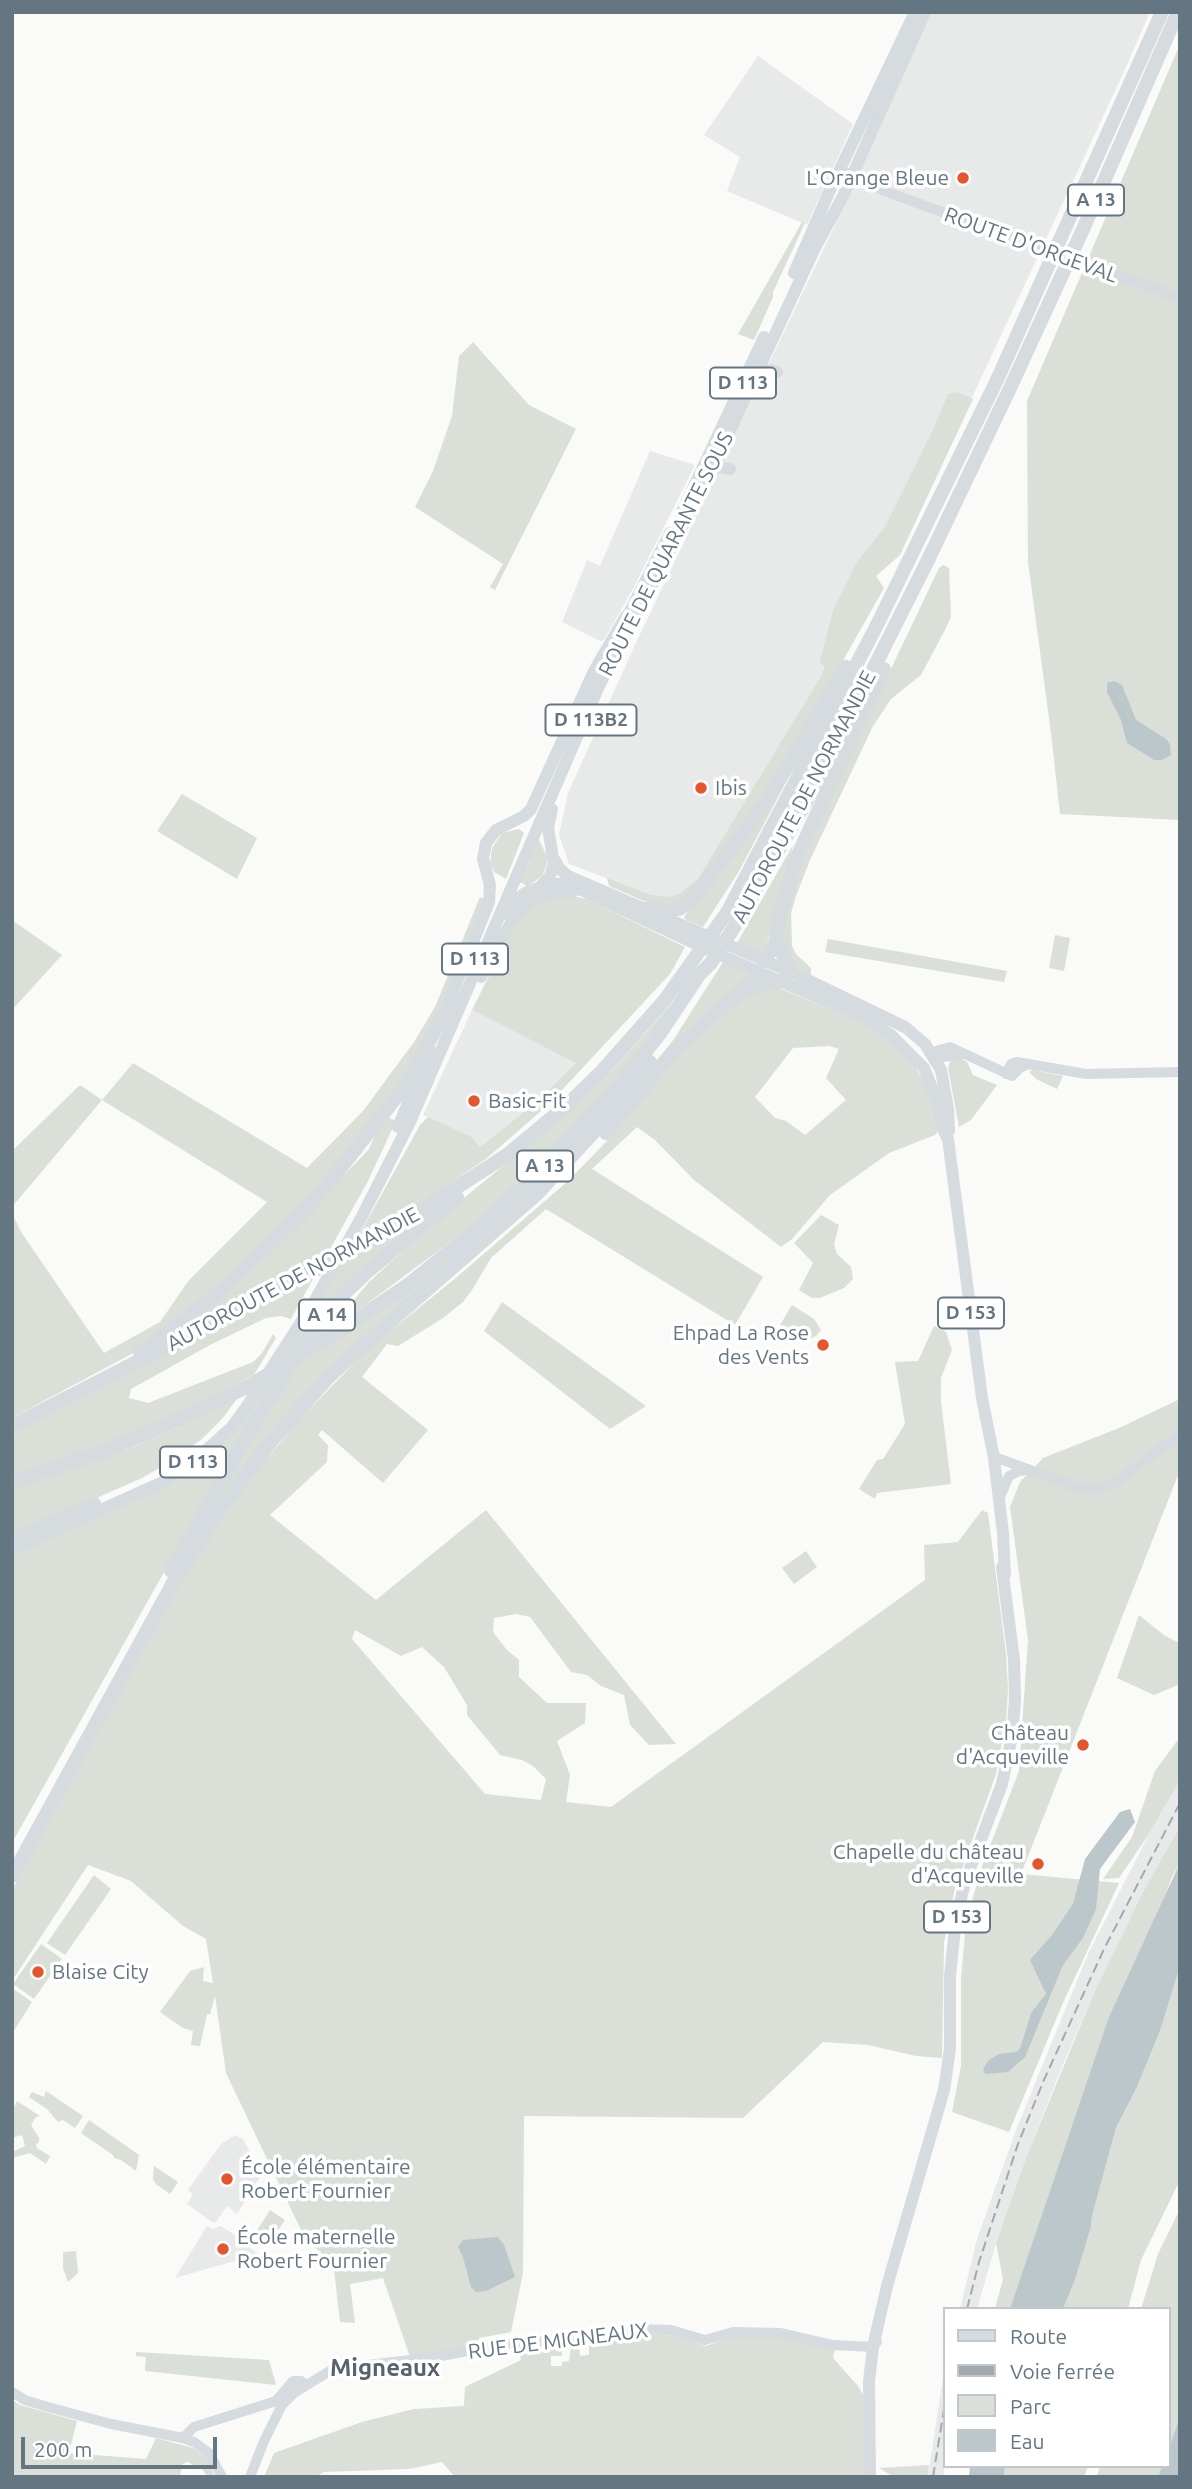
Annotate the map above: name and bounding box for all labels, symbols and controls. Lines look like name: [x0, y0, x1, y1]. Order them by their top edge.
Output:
place label: L'Orange Bleue: [806, 165, 949, 191]
marker: L'Orange Bleue: [955, 170, 971, 186]
road number: A 13: [1068, 184, 1124, 216]
street label: ROUTE D'ORGEVAL: [941, 202, 1121, 288]
road number: D 113: [710, 368, 776, 398]
street label: ROUTE DE QUARANTE SOUS: [593, 428, 739, 680]
street label: AUTOROUTE DE NORMANDIE: [727, 666, 881, 928]
road number: D 113B2: [546, 705, 636, 736]
place label: Ibis: [715, 775, 747, 801]
marker: Ibis: [693, 780, 709, 796]
road number: D 113: [442, 944, 508, 974]
place label: Basic-Fit: [488, 1088, 566, 1114]
marker: Basic-Fit: [466, 1093, 482, 1109]
road number: A 13: [517, 1150, 573, 1182]
street label: AUTOROUTE DE NORMANDIE: [162, 1202, 424, 1356]
road number: D 153: [938, 1298, 1004, 1329]
road number: A 14: [299, 1300, 355, 1330]
place label: Ehpad La Rose des Vents: [673, 1320, 809, 1370]
marker: Ehpad La Rose des Vents: [815, 1337, 831, 1353]
road number: D 113: [160, 1446, 226, 1478]
place label: Château d'Acqueville: [956, 1720, 1069, 1770]
marker: Château d'Acqueville: [1075, 1737, 1091, 1753]
place label: Chapelle du château d'Acqueville: [833, 1839, 1024, 1889]
marker: Chapelle du château d'Acqueville: [1030, 1856, 1046, 1872]
road number: D 153: [924, 1901, 990, 1932]
place label: Blaise City: [52, 1959, 149, 1985]
marker: Blaise City: [30, 1964, 46, 1980]
place label: École élémentaire Robert Fournier: [241, 2154, 411, 2204]
marker: École élémentaire Robert Fournier: [219, 2171, 235, 2187]
place label: École maternelle Robert Fournier: [237, 2224, 396, 2274]
marker: École maternelle Robert Fournier: [215, 2241, 231, 2257]
legend: [944, 2307, 1171, 2468]
street label: RUE DE MIGNEAUX: [467, 2317, 649, 2365]
text: Route: [1010, 2324, 1067, 2348]
district label: Migneaux: [330, 2354, 440, 2382]
text: Voie ferrée: [1010, 2359, 1115, 2383]
text: Parc: [1010, 2394, 1051, 2418]
scale bar: [24, 2422, 220, 2466]
text: Eau: [1010, 2429, 1045, 2453]
text: 200 m: [34, 2437, 92, 2461]

